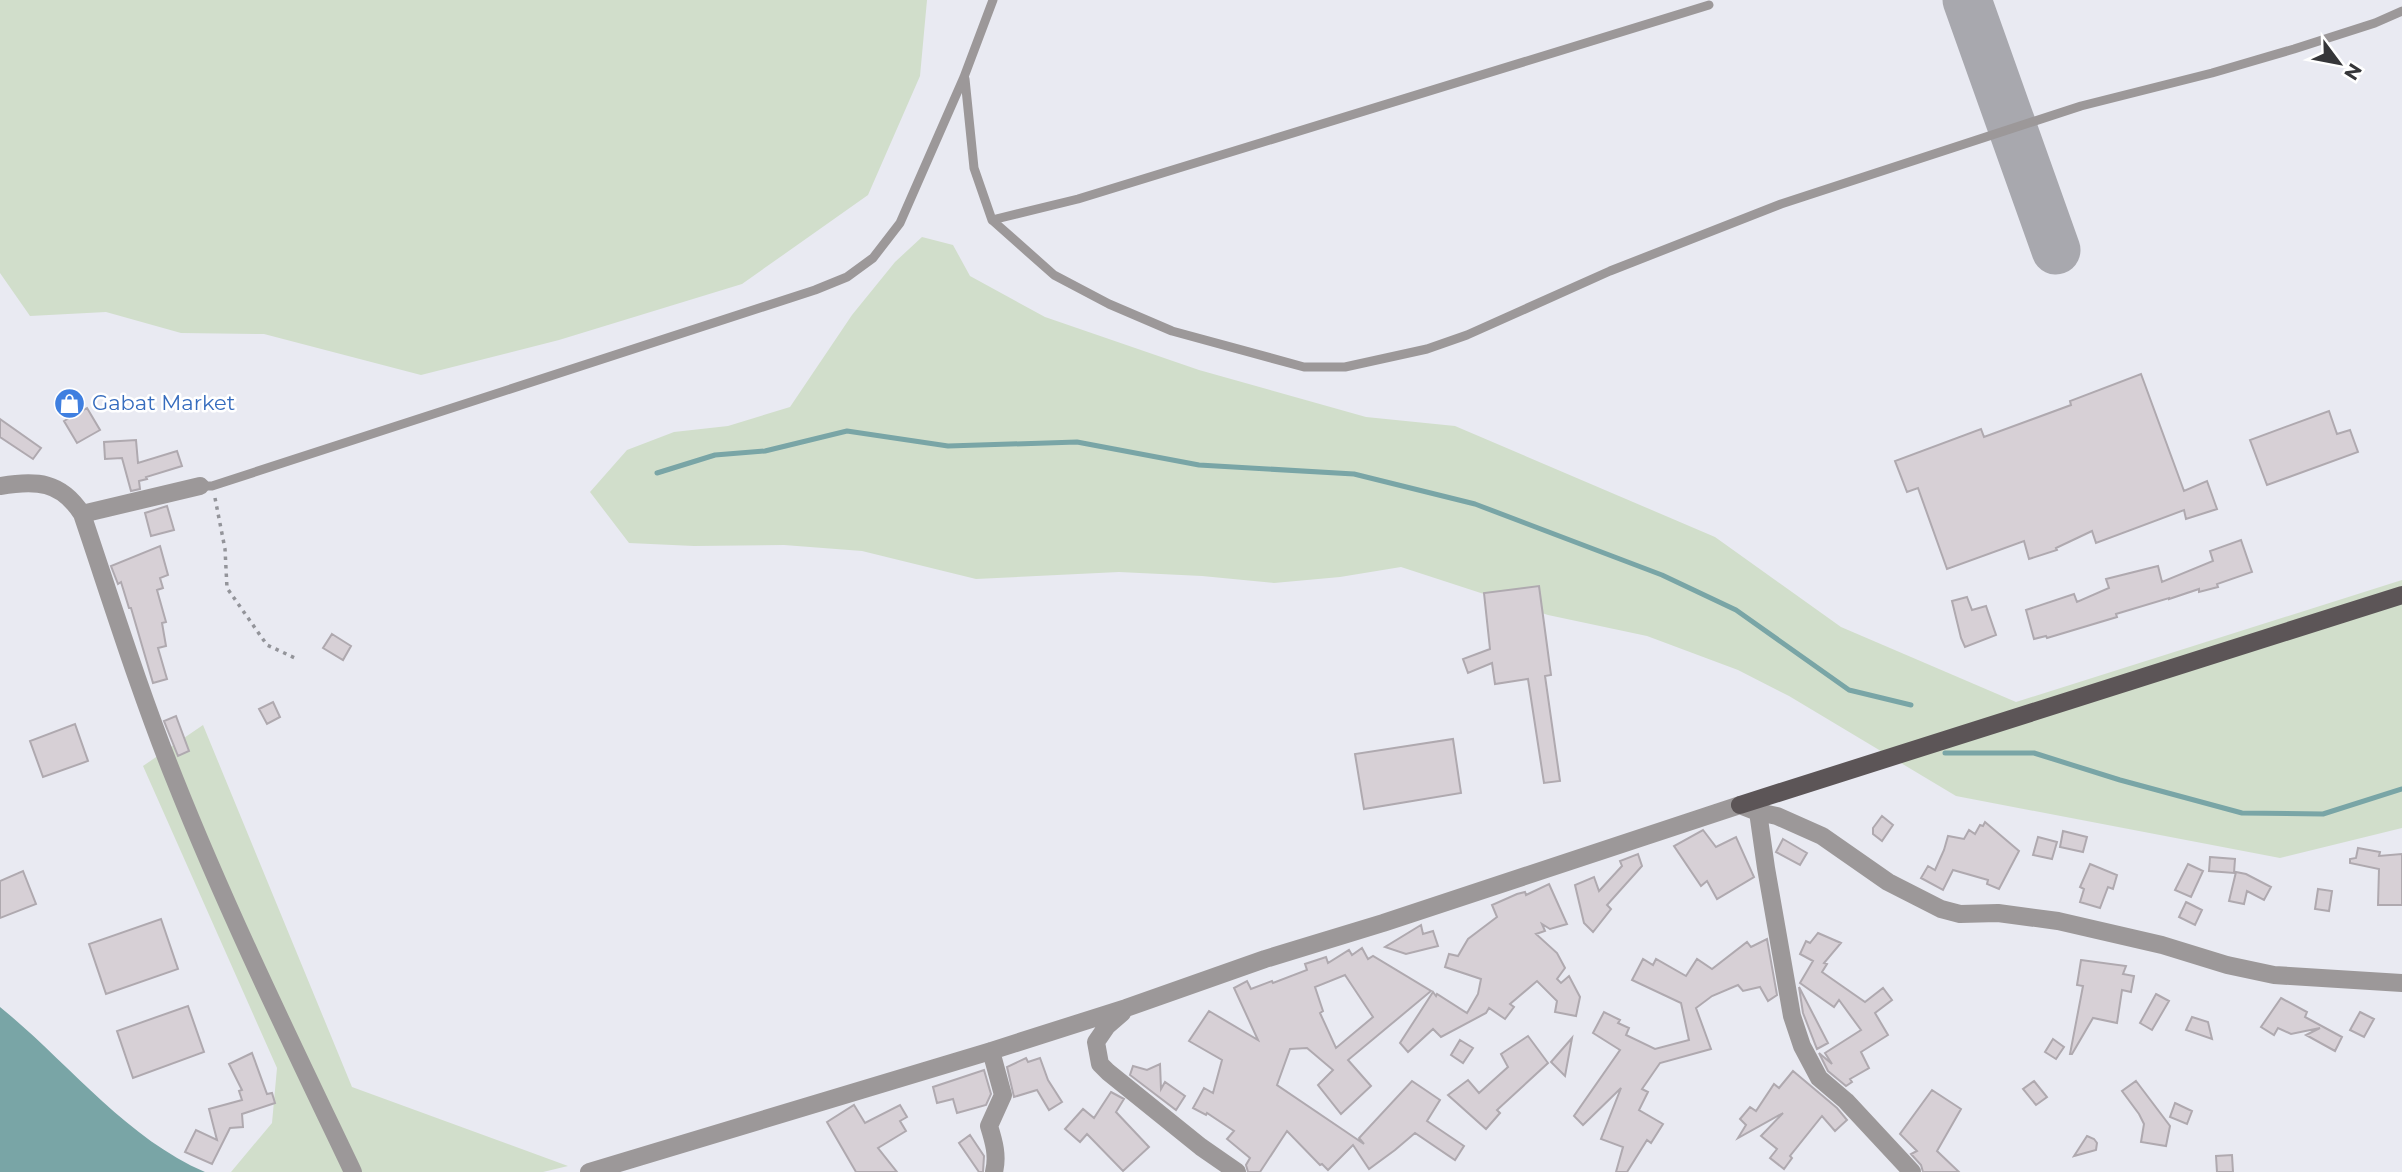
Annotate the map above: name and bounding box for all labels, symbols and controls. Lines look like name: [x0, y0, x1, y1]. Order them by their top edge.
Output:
north arrow: [2304, 28, 2374, 98]
text: N: [2339, 59, 2367, 84]
shop icon: Gabat Market: [52, 386, 86, 420]
place label: Gabat Market: [92, 390, 235, 415]

